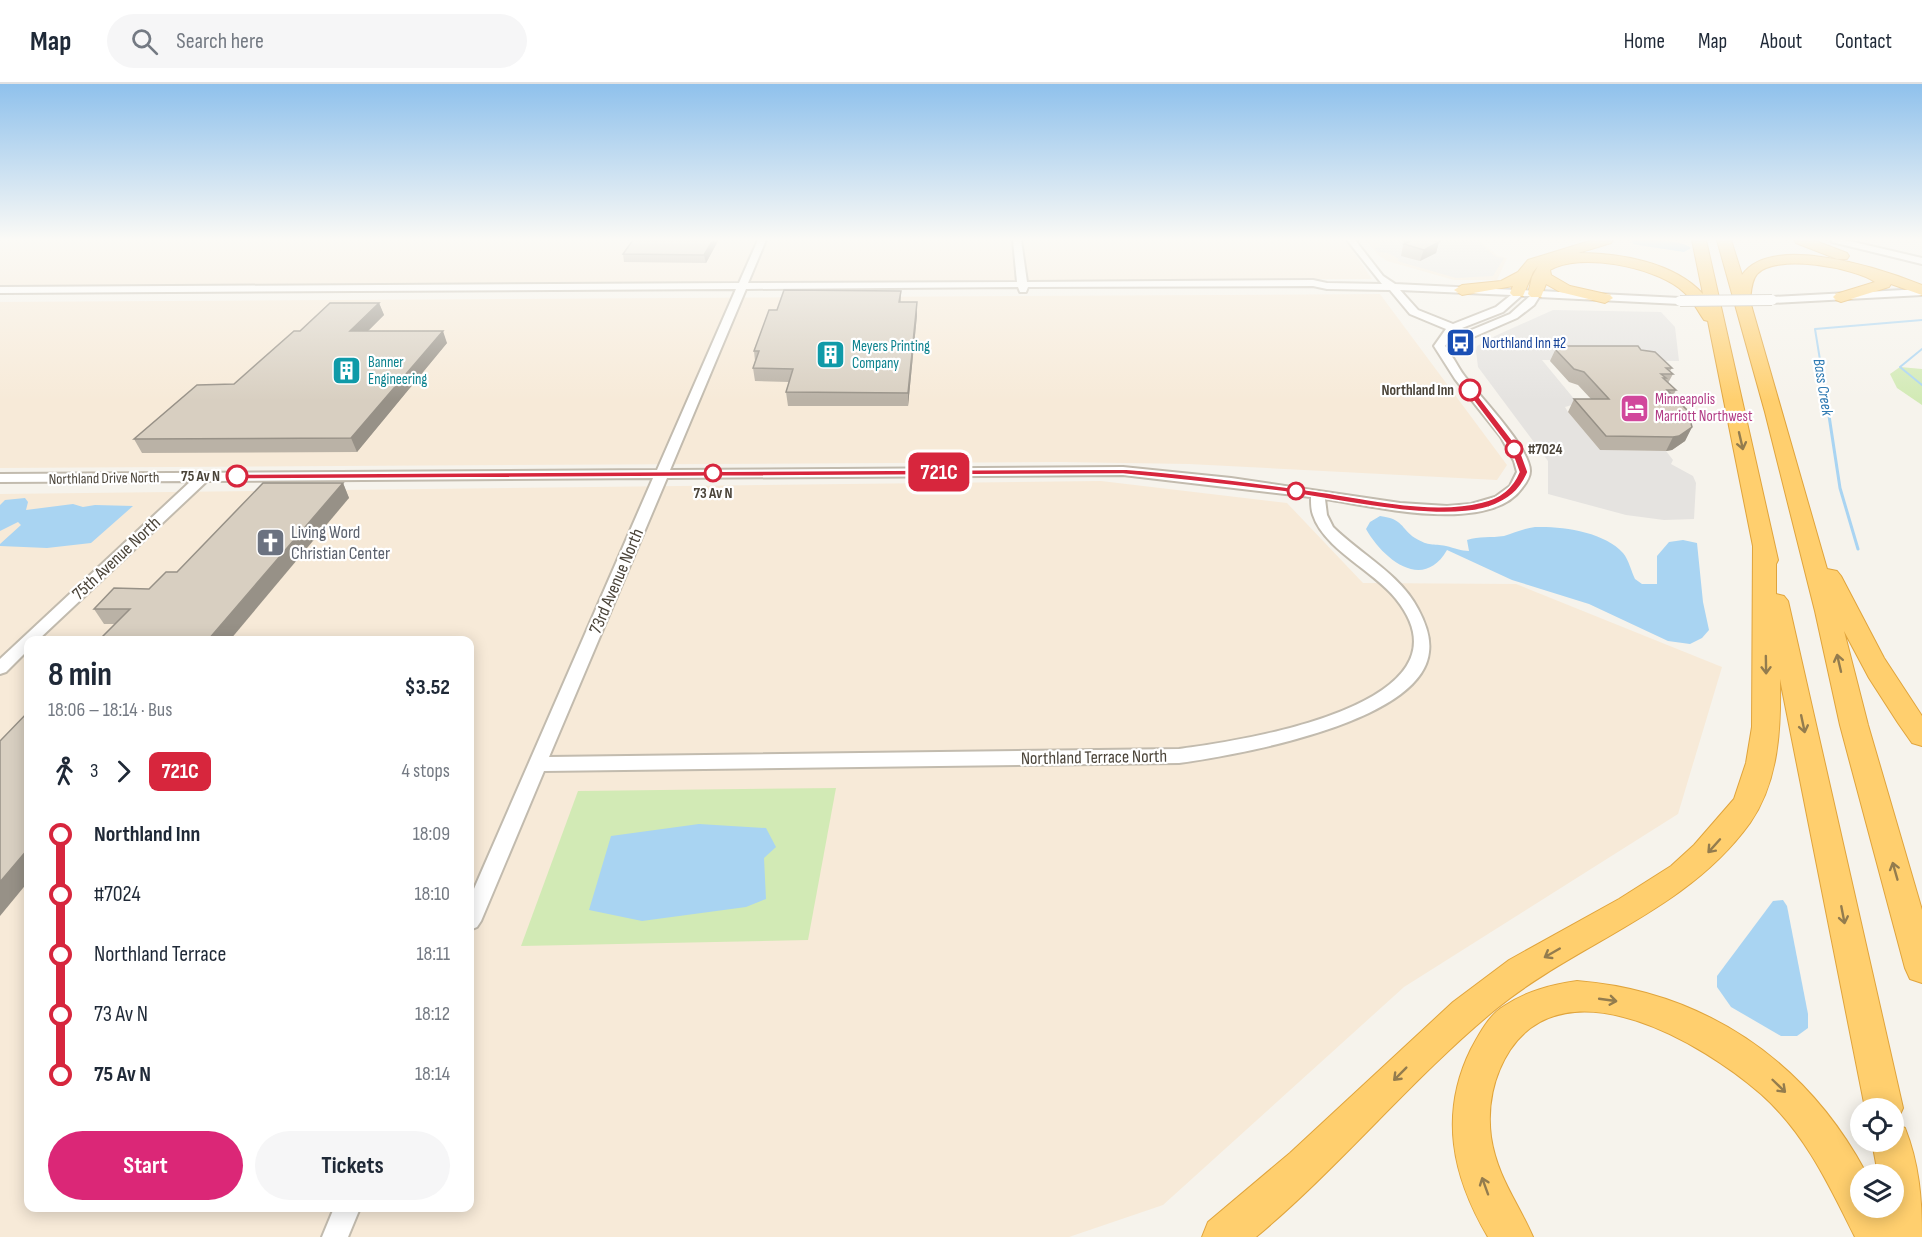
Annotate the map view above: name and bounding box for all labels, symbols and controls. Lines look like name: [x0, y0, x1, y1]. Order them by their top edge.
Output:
search box: [107, 14, 527, 68]
text: Map: [30, 25, 71, 58]
icon: search: [128, 25, 161, 58]
text: Search here: [176, 28, 264, 55]
text: Home: [1624, 29, 1665, 54]
text: Map: [1698, 29, 1727, 54]
text: About: [1760, 29, 1802, 54]
text: Contact: [1835, 29, 1892, 54]
bus stop icon: Northland Inn #2: [1445, 327, 1477, 359]
place label: Northland Inn #2: [1482, 334, 1566, 353]
place label: Meyers Printing Company: [852, 337, 930, 373]
building icon: Meyers Printing Company: [815, 339, 847, 371]
place label: Banner Engineering: [368, 353, 427, 389]
building icon: Banner Engineering: [331, 355, 363, 387]
water label: Bass Creek: [1809, 357, 1837, 418]
marker: Northland Inn: [1459, 379, 1481, 401]
place label: Northland Inn: [1382, 381, 1454, 400]
place label: Minneapolis Marriott Northwest: [1655, 390, 1753, 426]
hotel icon: Minneapolis Marriott Northwest: [1618, 392, 1650, 424]
one-way arrow: [1735, 431, 1747, 450]
marker: #7024: [1505, 440, 1523, 458]
place label: #7024: [1528, 440, 1562, 459]
line badge: 721C: [897, 452, 981, 492]
text: 721C: [920, 460, 958, 485]
marker: 73 Av N: [704, 464, 722, 482]
marker: 75 Av N: [226, 465, 248, 487]
place label: 75 Av N: [181, 467, 220, 486]
street label: Northland Drive North: [48, 468, 160, 489]
unlabelled marker: [1287, 482, 1305, 500]
place label: 73 Av N: [693, 484, 733, 503]
street label: 75th Avenue North: [68, 512, 165, 604]
place label: Living Word Christian Center: [291, 522, 390, 564]
street label: 73rd Avenue North: [585, 525, 648, 637]
church icon: Living Word Christian Center: [254, 526, 286, 558]
one-way arrow: [1833, 653, 1844, 673]
text: 8 min: [48, 655, 112, 695]
one-way arrow: [1760, 655, 1772, 675]
text: $3.52: [405, 674, 450, 701]
text: 18:06 – 18:14 · Bus: [48, 698, 172, 722]
one-way arrow: [1797, 714, 1809, 733]
street label: Northland Terrace North: [1021, 746, 1167, 769]
icon: walk: [48, 755, 81, 788]
icon: forward: [107, 755, 140, 788]
text: 3: [90, 759, 98, 783]
text: 721C: [161, 759, 199, 784]
text: 4 stops: [402, 759, 450, 783]
text: Northland Inn: [94, 821, 200, 848]
text: 18:09: [413, 822, 450, 846]
one-way arrow: [1707, 838, 1721, 853]
one-way arrow: [1888, 862, 1900, 881]
text: #7024: [94, 881, 141, 908]
text: 18:10: [415, 882, 450, 906]
one-way arrow: [1838, 905, 1849, 924]
text: Northland Terrace: [94, 941, 226, 968]
text: 18:11: [416, 942, 450, 966]
one-way arrow: [1544, 947, 1561, 959]
one-way arrow: [1598, 995, 1617, 1006]
text: 73 Av N: [94, 1001, 148, 1028]
text: 18:12: [415, 1002, 450, 1026]
text: 75 Av N: [94, 1061, 151, 1088]
text: 18:14: [415, 1062, 450, 1086]
one-way arrow: [1393, 1067, 1408, 1082]
one-way arrow: [1772, 1079, 1787, 1093]
map controls: [1850, 1098, 1904, 1218]
button: locate: [1850, 1098, 1904, 1152]
button: Start: [48, 1131, 243, 1200]
button: Tickets: [255, 1131, 450, 1200]
button: layers: [1850, 1164, 1904, 1218]
one-way arrow: [1479, 1177, 1490, 1195]

